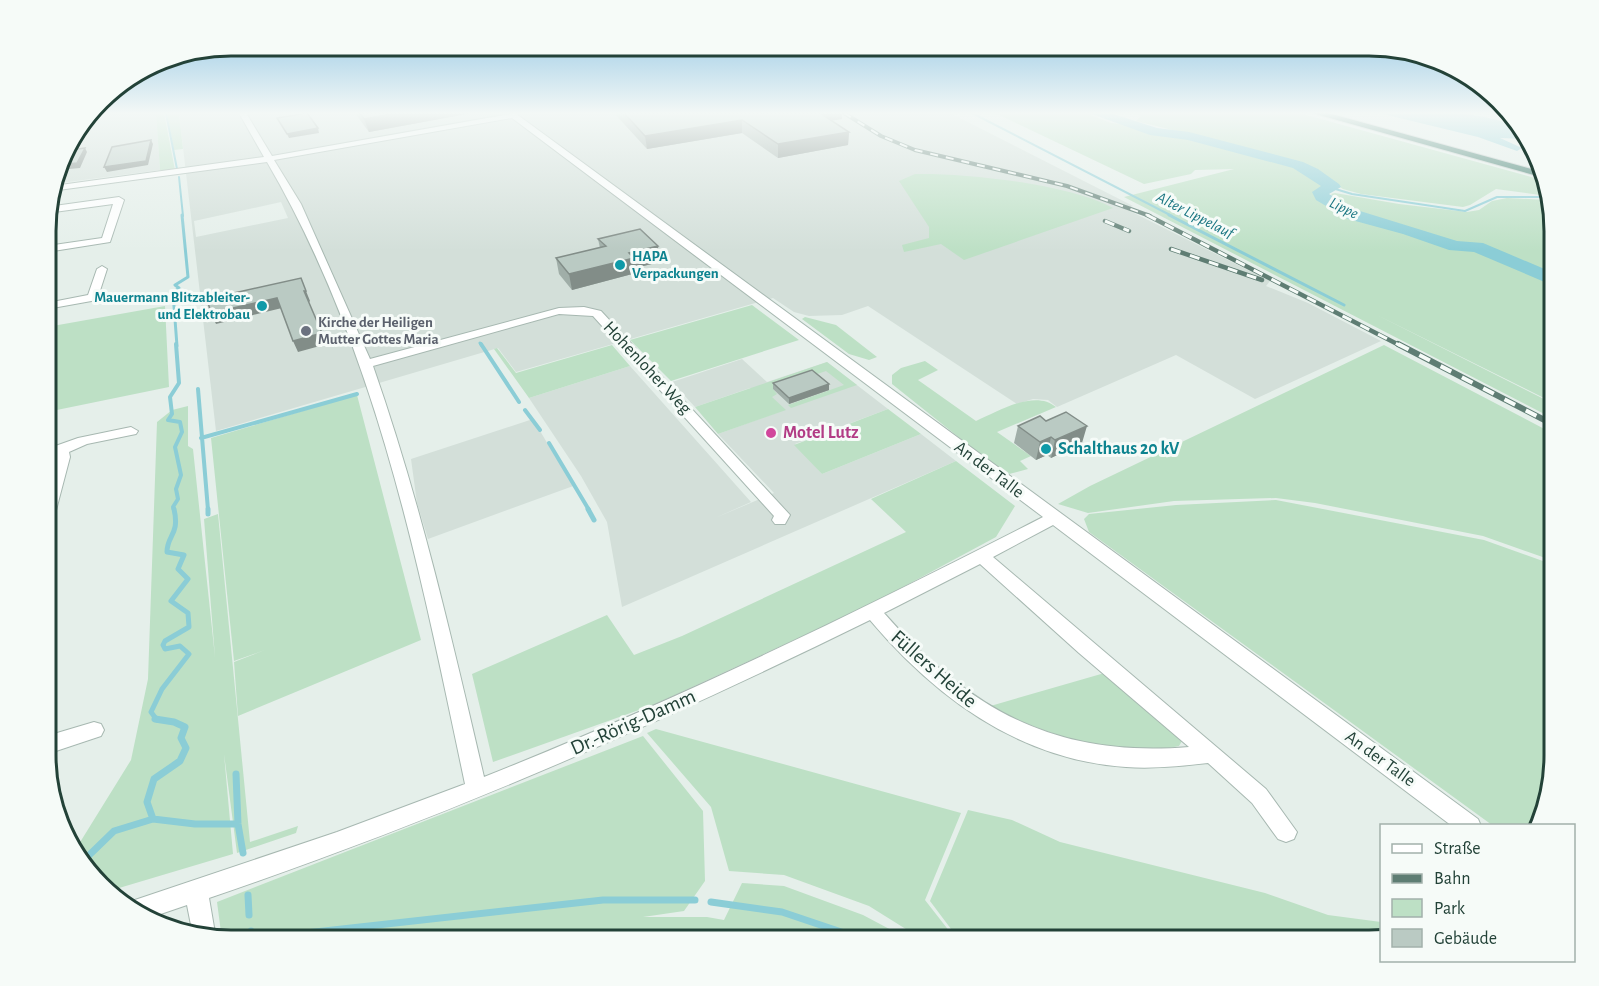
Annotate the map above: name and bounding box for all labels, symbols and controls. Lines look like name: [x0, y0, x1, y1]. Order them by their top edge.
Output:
water label: Alter Lippelauf: [1153, 188, 1238, 243]
water label: Lippe: [1327, 194, 1361, 223]
place label: HAPA Verpackungen: [632, 249, 719, 281]
marker: HAPA Verpackungen: [613, 258, 627, 272]
place label: Mauermann Blitzableiter- und Elektrobau: [94, 290, 250, 322]
marker: Mauermann Blitzableiter- und Elektrobau: [255, 299, 269, 313]
place label: Kirche der Heiligen Mutter Gottes Maria: [318, 315, 439, 347]
street label: Hohenloher Weg: [600, 318, 695, 418]
marker: Kirche der Heiligen Mutter Gottes Maria: [299, 324, 313, 338]
place label: Motel Lutz: [783, 424, 859, 442]
marker: Motel Lutz: [764, 426, 778, 440]
street label: An der Talle: [951, 438, 1027, 502]
place label: Schalthaus 20 kV: [1058, 440, 1180, 458]
marker: Schalthaus 20 kV: [1039, 442, 1053, 456]
street label: Füllers Heide: [887, 626, 981, 712]
street label: Dr.-Rörig-Damm: [567, 685, 699, 759]
street label: An der Talle: [1342, 728, 1418, 790]
legend: [1380, 824, 1575, 962]
text: Straße: [1434, 840, 1480, 858]
text: Bahn: [1434, 870, 1470, 888]
text: Park: [1434, 900, 1466, 918]
text: Gebäude: [1434, 930, 1497, 948]

